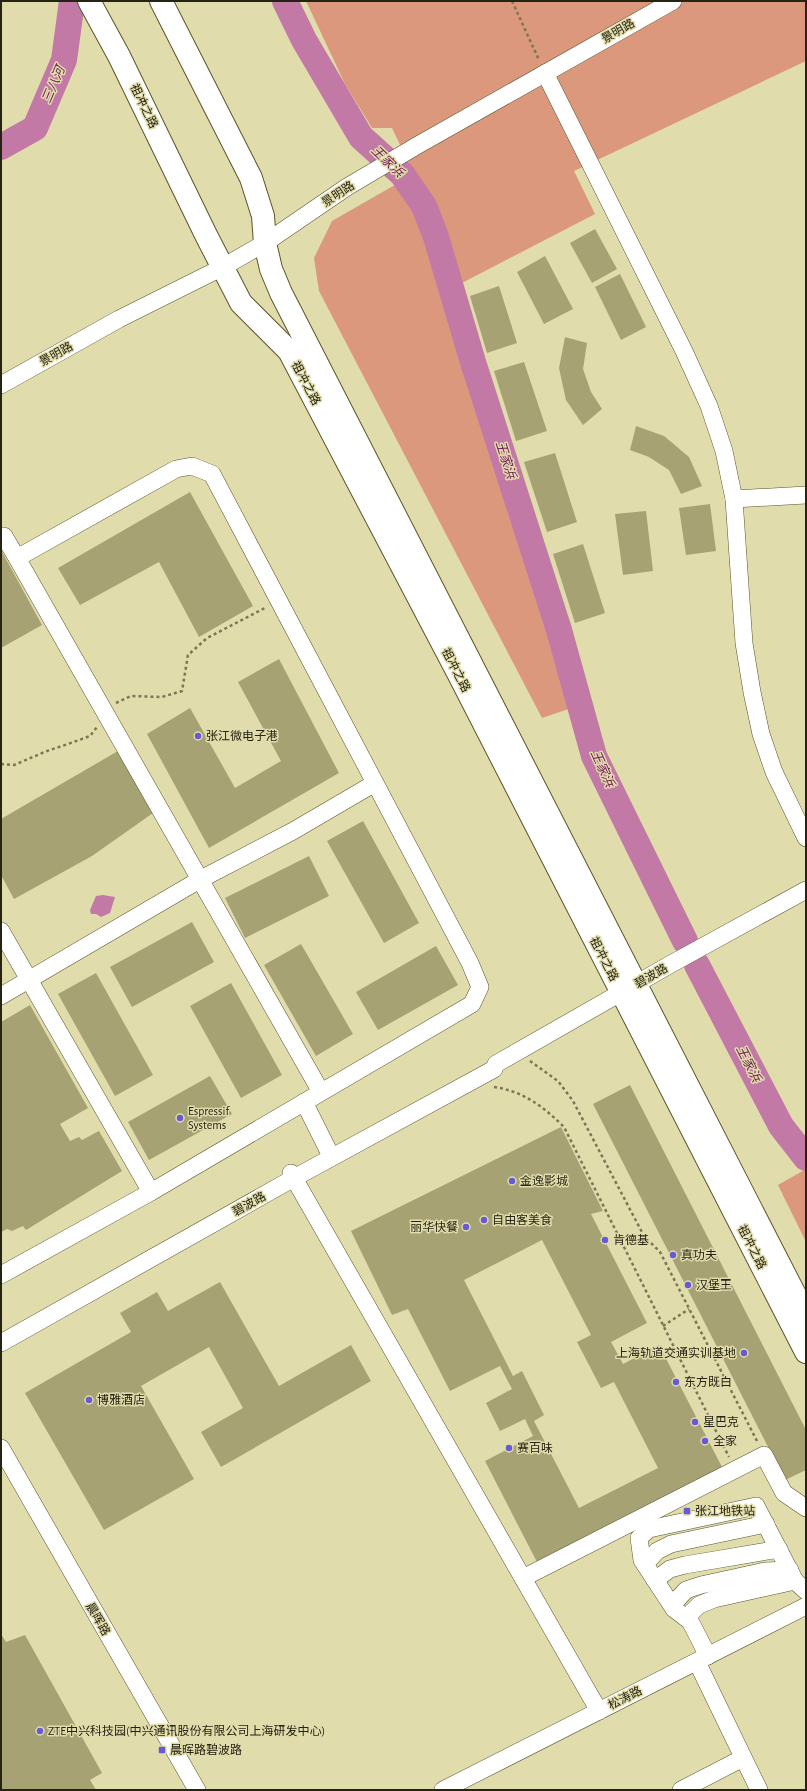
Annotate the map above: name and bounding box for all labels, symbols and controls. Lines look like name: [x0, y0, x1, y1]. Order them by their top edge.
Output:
street label: 景明路: [599, 16, 637, 45]
water label: 三八河: [39, 61, 69, 105]
street label: 祖冲之路: [128, 81, 161, 130]
water label: 王家浜: [368, 143, 407, 181]
street label: 景明路: [319, 178, 356, 209]
street label: 景明路: [37, 339, 75, 368]
street label: 祖冲之路: [289, 359, 323, 407]
water label: 王家浜: [493, 439, 518, 481]
street label: 祖冲之路: [440, 645, 473, 694]
place label: 张江微电子港: [206, 729, 278, 742]
marker: 张江微电子港: [193, 731, 203, 741]
water label: 王家浜: [588, 748, 617, 790]
street label: 祖冲之路: [588, 934, 621, 983]
street label: 碧波路: [632, 961, 670, 990]
water label: 王家浜: [733, 1043, 764, 1085]
place label: Espressif Systems: [188, 1105, 230, 1132]
marker: Espressif Systems: [175, 1113, 185, 1123]
place label: 金逸影城: [520, 1174, 568, 1187]
marker: 金逸影城: [507, 1176, 517, 1186]
street label: 碧波路: [230, 1189, 268, 1218]
place label: 自由客美食: [492, 1213, 552, 1226]
marker: 自由客美食: [479, 1215, 489, 1225]
place label: 丽华快餐: [410, 1220, 458, 1233]
marker: 丽华快餐: [461, 1222, 471, 1232]
street label: 祖冲之路: [736, 1222, 769, 1271]
place label: 肯德基: [613, 1233, 649, 1246]
marker: 肯德基: [600, 1235, 610, 1245]
place label: 真功夫: [681, 1248, 717, 1261]
marker: 真功夫: [668, 1250, 678, 1260]
place label: 汉堡王: [696, 1278, 732, 1291]
marker: 汉堡王: [683, 1280, 693, 1290]
place label: 上海轨道交通实训基地: [616, 1346, 736, 1359]
marker: 上海轨道交通实训基地: [739, 1348, 749, 1358]
place label: 东方既白: [684, 1375, 732, 1388]
marker: 东方既白: [671, 1377, 681, 1387]
place label: 博雅酒店: [97, 1393, 145, 1406]
marker: 博雅酒店: [84, 1395, 94, 1405]
place label: 星巴克: [703, 1416, 739, 1428]
marker: 星巴克: [690, 1417, 700, 1427]
place label: 全家: [713, 1434, 737, 1447]
marker: 全家: [700, 1436, 710, 1446]
place label: 赛百味: [517, 1441, 553, 1454]
marker: 赛百味: [504, 1443, 514, 1453]
place label: 张江地铁站: [695, 1504, 755, 1517]
marker: 张江地铁站: [682, 1506, 692, 1516]
street label: 晨晖路: [84, 1600, 113, 1638]
street label: 松涛路: [606, 1684, 644, 1712]
place label: ZTE中兴科技园(中兴通讯股份有限公司上海研发中心): [48, 1724, 325, 1737]
marker: ZTE中兴科技园(中兴通讯股份有限公司上海研发中心): [35, 1726, 45, 1736]
place label: 晨晖路碧波路: [170, 1743, 242, 1756]
marker: 晨晖路碧波路: [157, 1745, 167, 1755]

